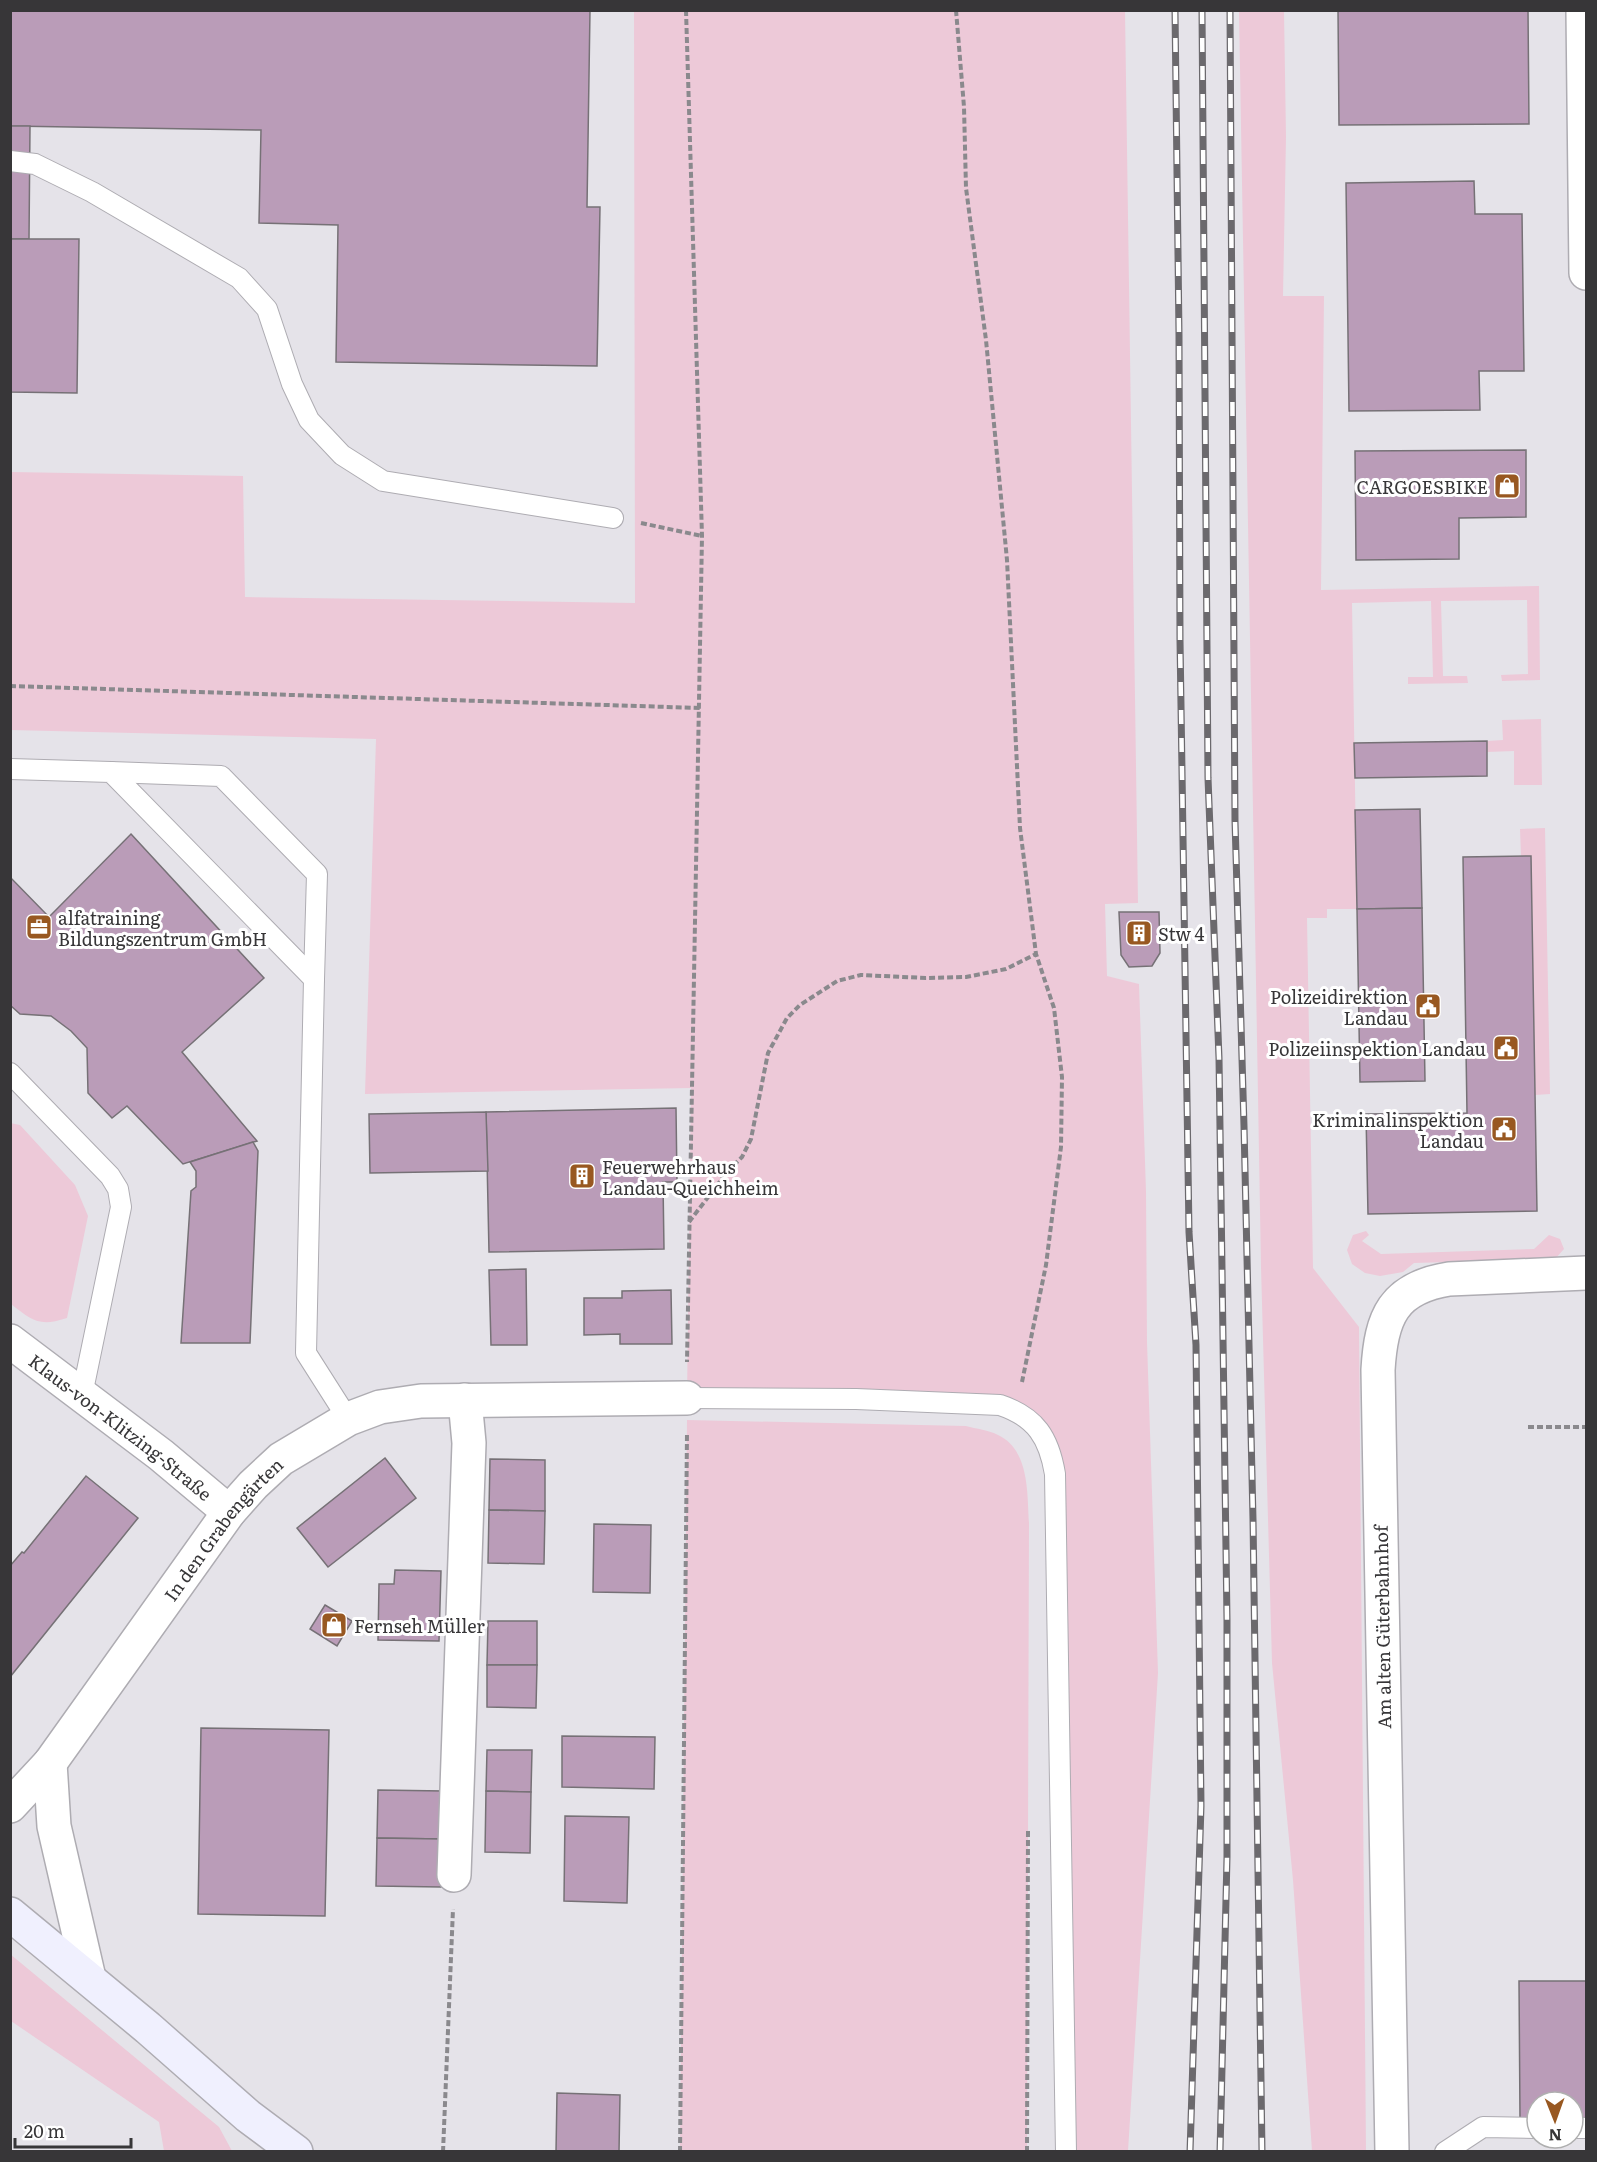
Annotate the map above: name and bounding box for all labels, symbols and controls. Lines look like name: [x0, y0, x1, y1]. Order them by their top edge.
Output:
shop icon: CARGOESBIKE: [1492, 471, 1522, 501]
place label: CARGOESBIKE: [1356, 473, 1488, 500]
place label: alfatraining Bildungszentrum GmbH: [58, 904, 267, 952]
office icon: alfatraining Bildungszentrum GmbH: [24, 912, 54, 942]
building icon: Stw 4: [1124, 918, 1154, 948]
place label: Stw 4: [1158, 920, 1205, 947]
place label: Polizeidirektion Landau: [1270, 983, 1408, 1031]
public building icon: Polizeidirektion Landau: [1413, 991, 1443, 1021]
public building icon: Polizeiinspektion Landau: [1491, 1033, 1521, 1063]
place label: Polizeiinspektion Landau: [1268, 1035, 1486, 1062]
place label: Kriminalinspektion Landau: [1312, 1106, 1484, 1154]
public building icon: Kriminalinspektion Landau: [1489, 1114, 1519, 1144]
place label: Feuerwehrhaus Landau-Queichheim: [602, 1153, 779, 1201]
building icon: Feuerwehrhaus Landau-Queichheim: [567, 1161, 597, 1191]
street label: Klaus-von-Klitzing-Straße: [24, 1347, 218, 1506]
street label: In den Grabengärten: [156, 1451, 288, 1606]
street label: Am alten Güterbahnhof: [1367, 1523, 1397, 1729]
shop icon: Fernseh Müller: [319, 1610, 349, 1640]
place label: Fernseh Müller: [354, 1612, 485, 1639]
north arrow: [1525, 2090, 1585, 2150]
scale bar: [15, 2111, 130, 2149]
text: 20 m: [24, 2117, 65, 2144]
text: N: [1548, 2124, 1562, 2148]

